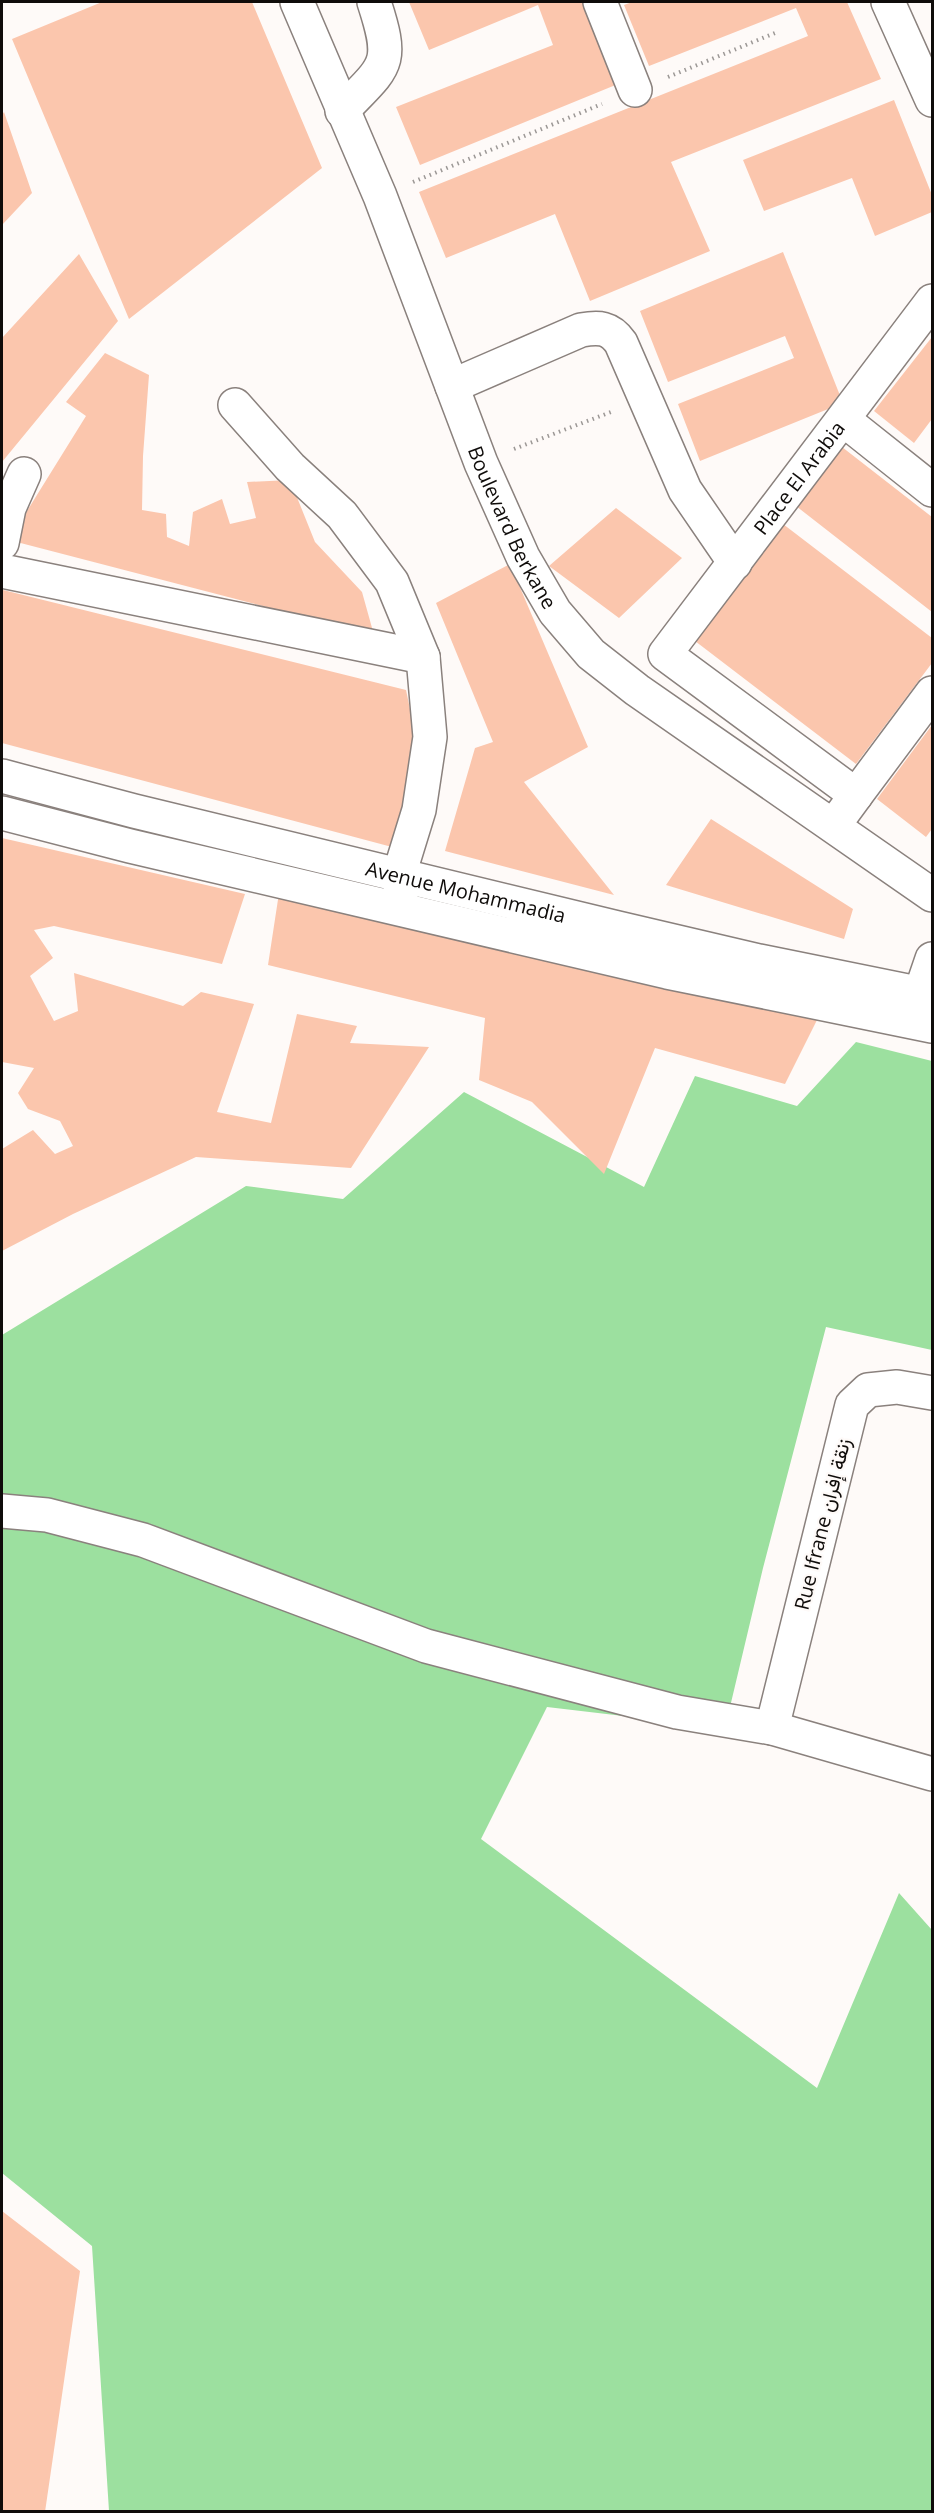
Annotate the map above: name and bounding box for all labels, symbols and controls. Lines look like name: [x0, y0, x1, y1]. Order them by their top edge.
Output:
street label: Place El Arabia: [747, 415, 850, 540]
street label: Boulevard Berkane: [462, 442, 564, 613]
street label: Avenue Mohammadia: [363, 854, 569, 928]
street label: Rue Ifrane زنقة إفران: [788, 1435, 856, 1613]

